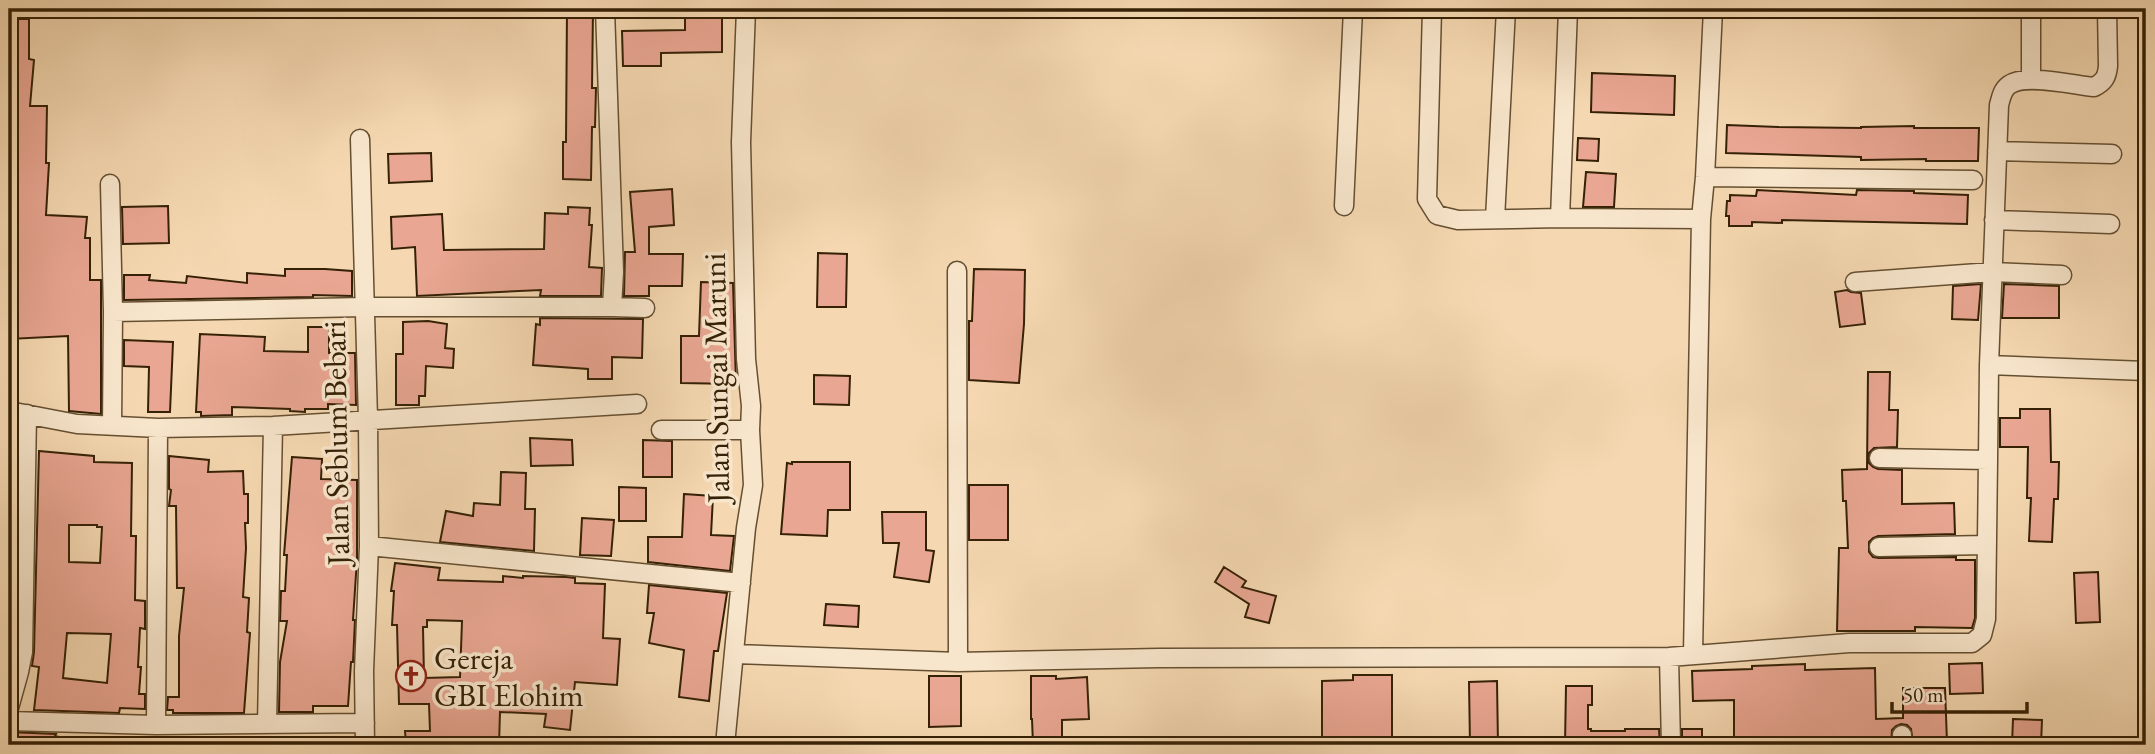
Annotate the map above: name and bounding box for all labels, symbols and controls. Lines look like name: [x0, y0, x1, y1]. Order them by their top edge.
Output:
street label: Jalan Sungai Maruni: [693, 252, 739, 506]
street label: Jalan Seblum Bebari: [313, 320, 359, 569]
place label: Gereja GBI Elohim: [434, 637, 584, 716]
church icon: Gereja GBI Elohim: [394, 659, 428, 693]
scale bar: [1892, 670, 2027, 714]
text: 50 m: [1903, 681, 1944, 708]

